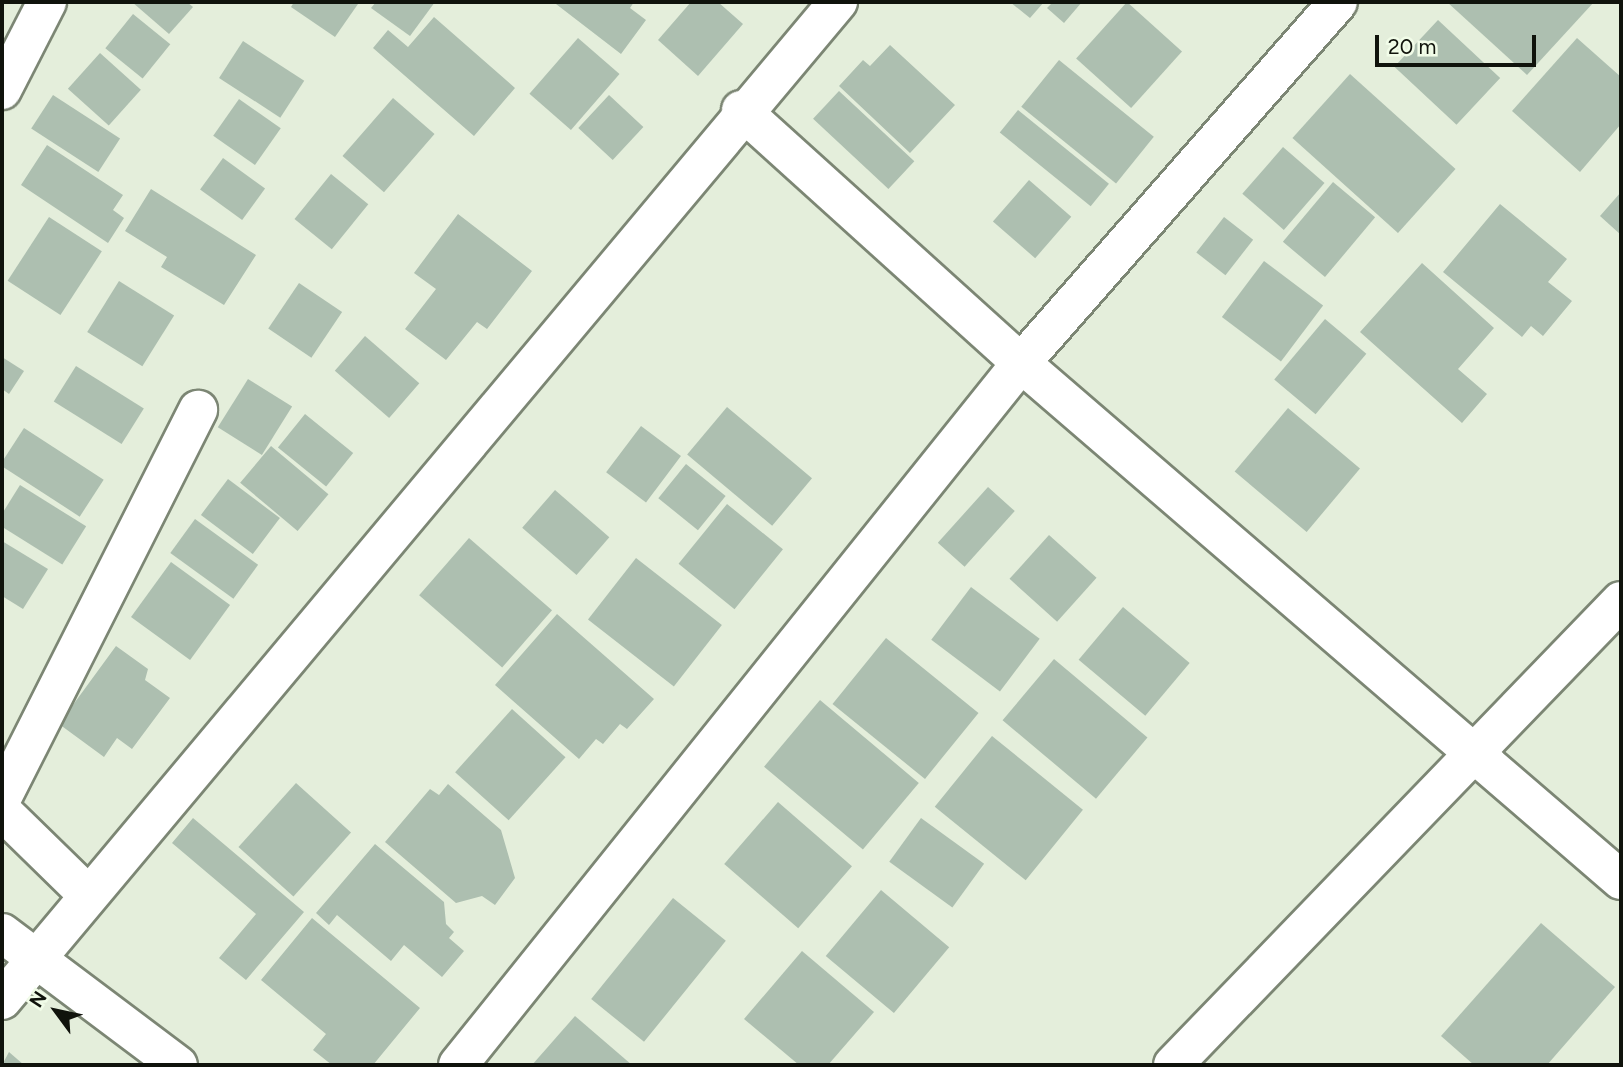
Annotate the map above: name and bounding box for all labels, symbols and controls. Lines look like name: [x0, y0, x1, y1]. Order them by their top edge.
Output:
scale bar: [1378, 21, 1539, 65]
text: 20 m: [1388, 34, 1436, 59]
north arrow: [21, 976, 91, 1046]
text: N: [24, 987, 52, 1012]

